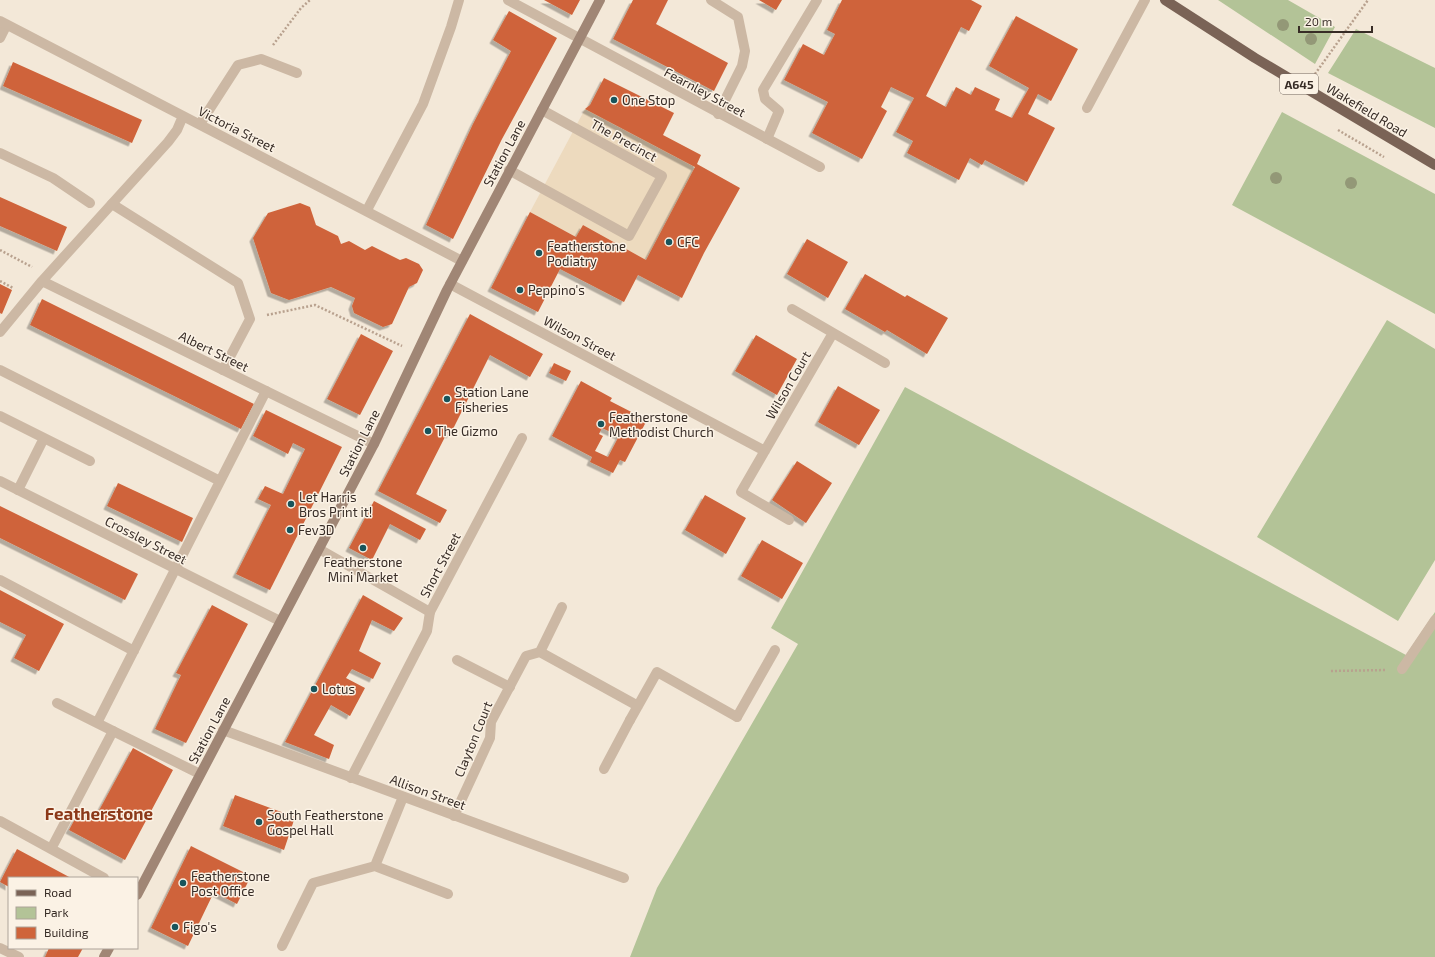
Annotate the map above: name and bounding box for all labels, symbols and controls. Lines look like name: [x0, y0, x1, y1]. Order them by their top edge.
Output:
scale bar: [1299, 8, 1372, 34]
text: 20 m: [1305, 14, 1332, 28]
street label: Fearnley Street: [661, 64, 749, 120]
road number: A645: [1280, 74, 1318, 94]
street label: Wakefield Road: [1324, 80, 1410, 140]
place label: One Stop: [622, 92, 675, 108]
marker: One Stop: [609, 95, 619, 105]
street label: Victoria Street: [196, 103, 278, 155]
street label: The Precinct: [588, 115, 660, 165]
street label: Station Lane: [480, 117, 528, 189]
place label: CFC: [677, 234, 699, 250]
marker: CFC: [664, 237, 674, 247]
place label: Featherstone Podiatry: [547, 238, 626, 269]
marker: Featherstone Podiatry: [534, 248, 544, 258]
place label: Peppino's: [528, 282, 585, 298]
marker: Peppino's: [515, 285, 525, 295]
street label: Wilson Street: [541, 312, 619, 364]
street label: Albert Street: [177, 327, 251, 375]
street label: Wilson Court: [762, 348, 814, 422]
place label: Station Lane Fisheries: [455, 384, 529, 415]
marker: Station Lane Fisheries: [442, 394, 452, 404]
street label: Station Lane: [335, 407, 383, 479]
place label: Featherstone Methodist Church: [609, 409, 714, 440]
marker: Featherstone Methodist Church: [596, 419, 606, 429]
place label: The Gizmo: [436, 423, 498, 439]
marker: The Gizmo: [423, 426, 433, 436]
place label: Let Harris Bros Print it!: [299, 489, 372, 520]
marker: Let Harris Bros Print it!: [286, 499, 296, 509]
street label: Crossley Street: [103, 513, 190, 567]
place label: Fev3D: [298, 522, 335, 538]
marker: Fev3D: [285, 525, 295, 535]
street label: Short Street: [416, 530, 464, 600]
marker: Featherstone Mini Market: [358, 543, 368, 553]
place label: Featherstone Mini Market: [323, 554, 403, 585]
place label: Lotus: [322, 681, 355, 697]
marker: Lotus: [309, 684, 319, 694]
street label: Station Lane: [185, 694, 233, 766]
street label: Clayton Court: [451, 699, 496, 779]
street label: Allison Street: [388, 771, 468, 813]
district label: Featherstone: [45, 803, 153, 823]
place label: South Featherstone Gospel Hall: [267, 807, 384, 838]
marker: South Featherstone Gospel Hall: [254, 817, 264, 827]
place label: Featherstone Post Office: [191, 868, 270, 899]
legend: [8, 877, 138, 949]
marker: Featherstone Post Office: [178, 878, 188, 888]
text: Road: [44, 885, 72, 899]
text: Park: [44, 905, 69, 919]
place label: Figo's: [183, 919, 217, 935]
marker: Figo's: [170, 922, 180, 932]
text: Building: [44, 925, 89, 939]

